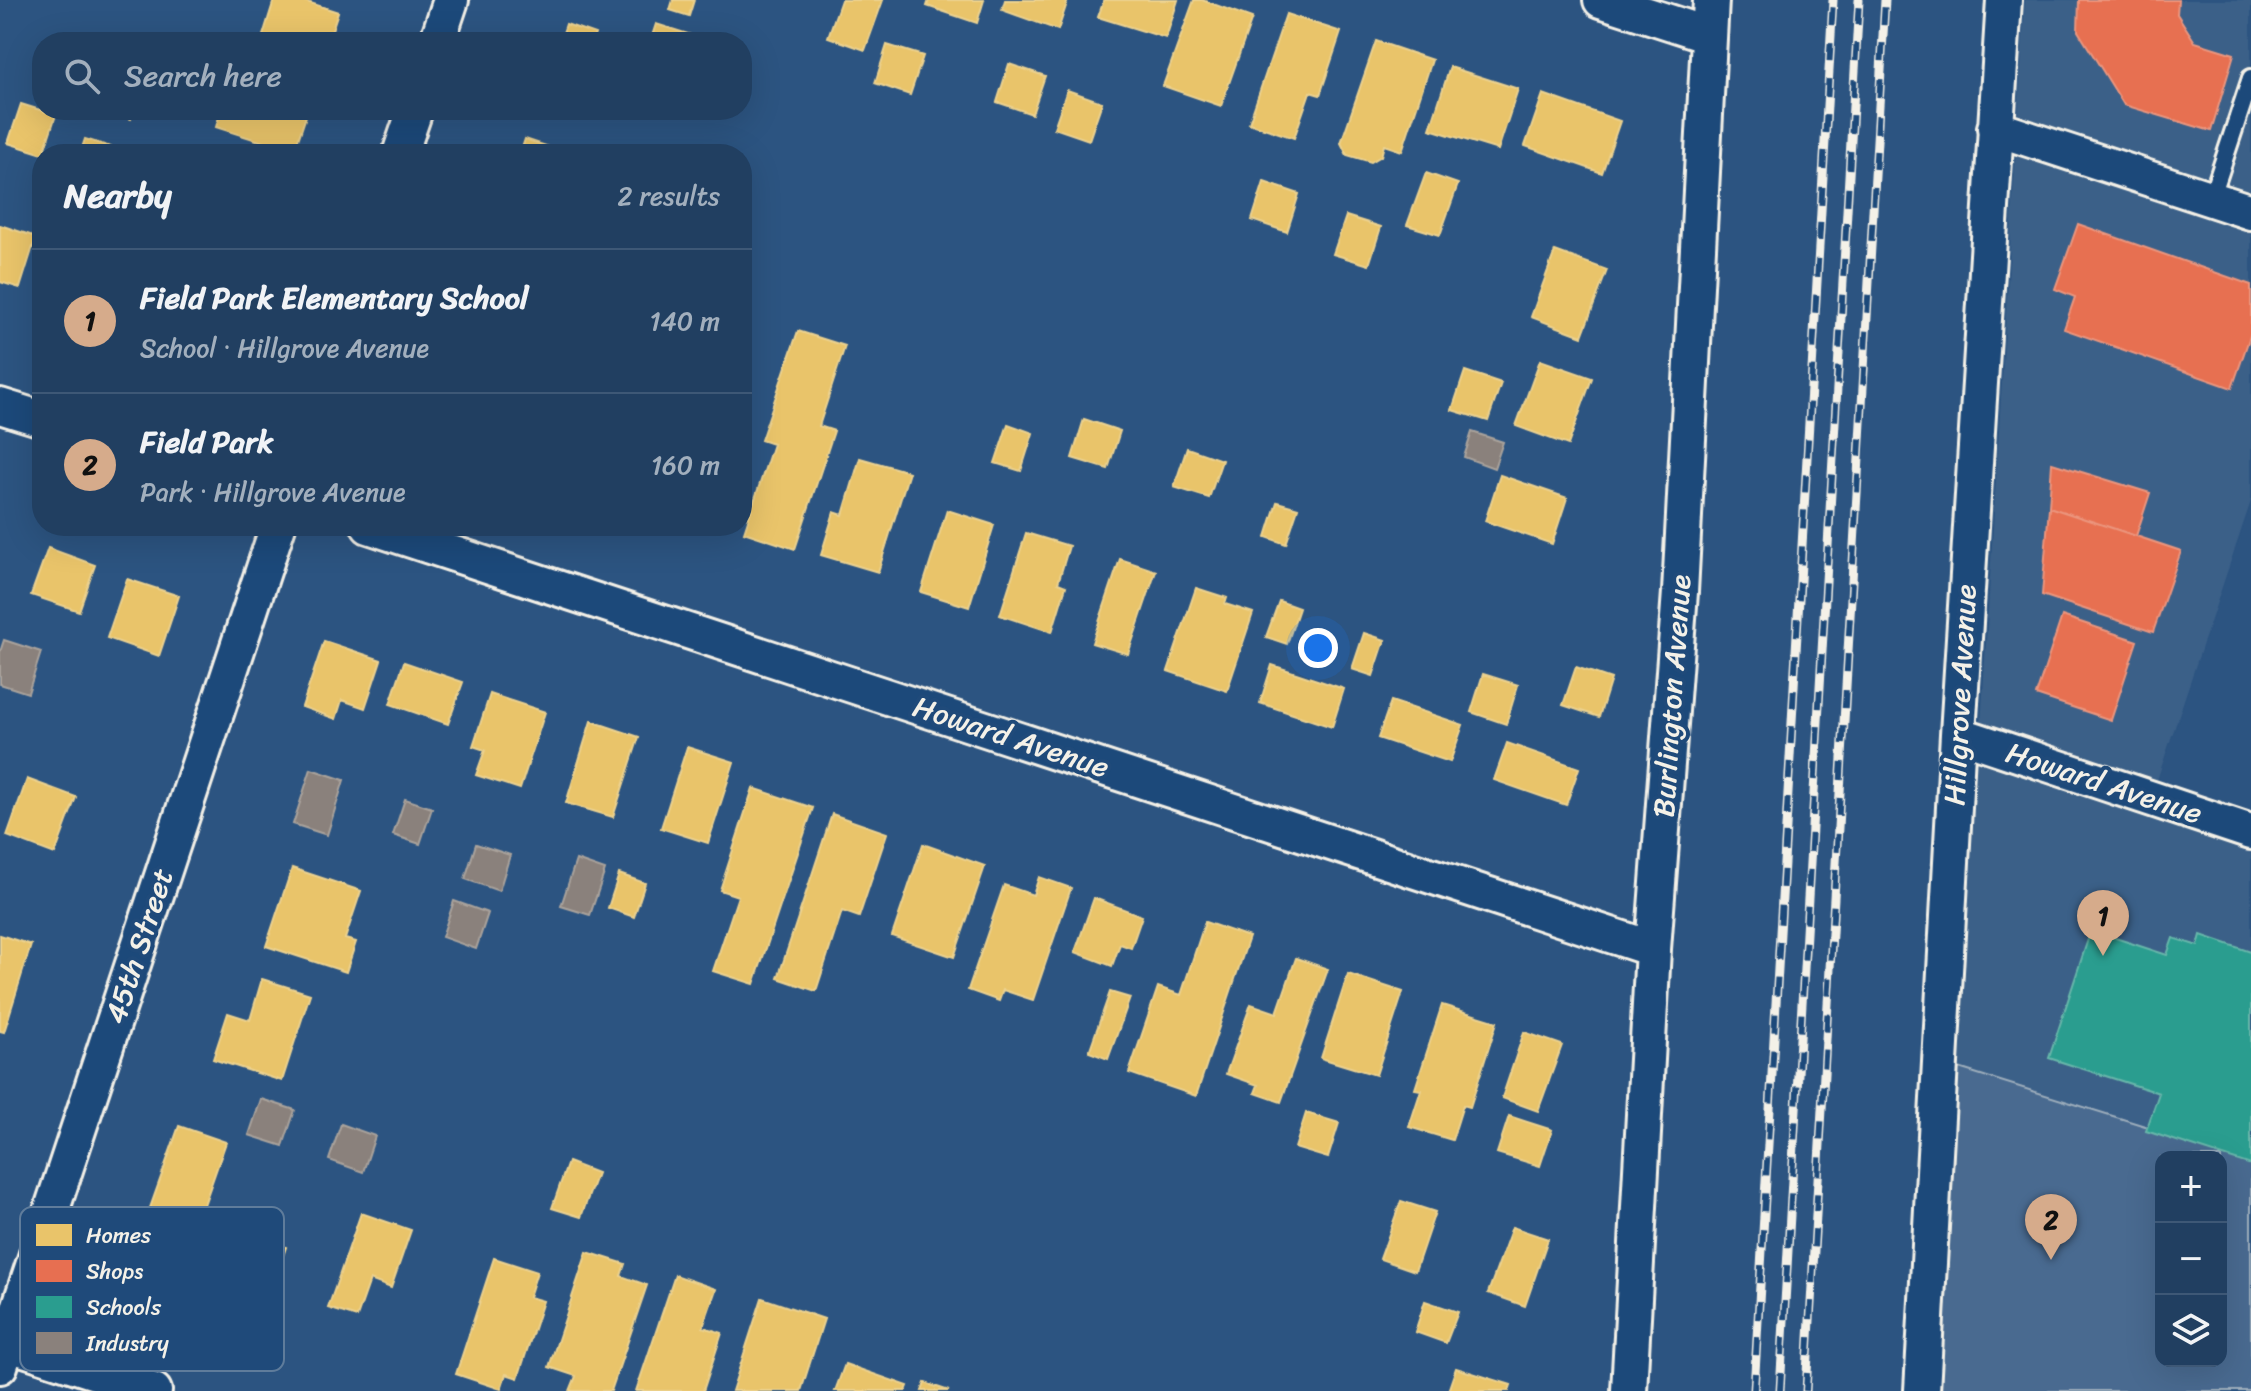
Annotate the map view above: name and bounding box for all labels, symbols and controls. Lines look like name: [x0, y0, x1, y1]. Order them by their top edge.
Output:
search box: [32, 32, 752, 120]
text: Search here: [124, 49, 282, 103]
icon: search: [60, 54, 104, 98]
text: Nearby: [64, 166, 172, 226]
text: 2 results: [618, 173, 720, 219]
text: Field Park Elementary School: [140, 271, 529, 325]
text: 1: [84, 298, 96, 344]
text: 140 m: [649, 298, 720, 344]
text: School · Hillgrove Avenue: [140, 325, 429, 371]
text: Field Park: [140, 415, 273, 469]
text: 2: [82, 442, 98, 488]
text: 160 m: [651, 442, 720, 488]
text: Park · Hillgrove Avenue: [140, 469, 406, 515]
street label: Burlington Avenue: [1637, 573, 1707, 819]
street label: Hillgrove Avenue: [1927, 583, 1993, 807]
your location: [1298, 628, 1338, 668]
street label: Howard Avenue: [906, 680, 1116, 794]
street label: Howard Avenue: [1999, 726, 2209, 840]
street label: 45th Street: [88, 861, 190, 1031]
pin: 1: [2077, 890, 2129, 956]
map controls: [2155, 1151, 2227, 1367]
button: +: [2155, 1151, 2227, 1223]
pin: 2: [2025, 1194, 2077, 1260]
legend: [20, 1207, 284, 1371]
text: Homes: [86, 1216, 152, 1255]
button: −: [2155, 1223, 2227, 1295]
text: Shops: [86, 1252, 143, 1291]
text: Schools: [86, 1288, 162, 1327]
button: layers: [2155, 1295, 2227, 1367]
text: Industry: [85, 1324, 170, 1363]

